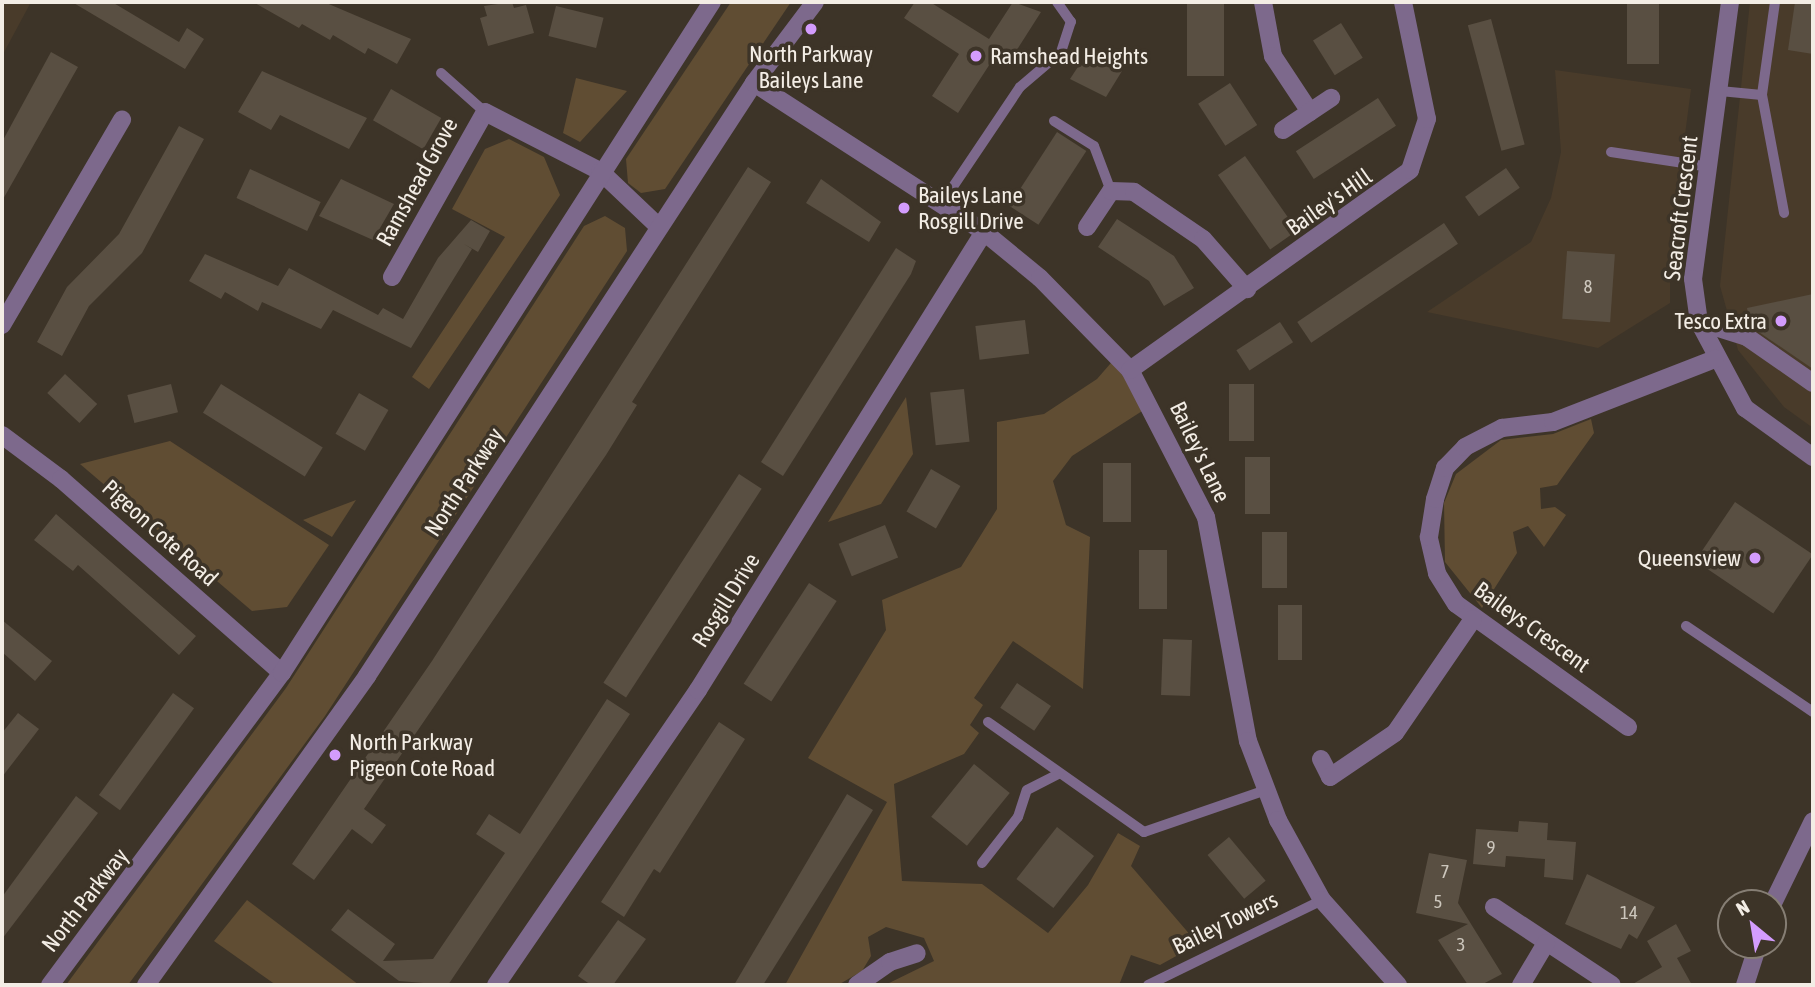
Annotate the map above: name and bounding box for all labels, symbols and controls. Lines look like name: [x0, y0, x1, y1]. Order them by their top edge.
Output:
marker: North Parkway Baileys Lane: [803, 21, 819, 37]
place label: North Parkway Baileys Lane: [749, 40, 873, 94]
place label: Ramshead Heights: [990, 42, 1148, 70]
marker: Ramshead Heights: [968, 48, 984, 64]
street label: Ramshead Grove: [370, 113, 464, 251]
street label: Seacroft Crescent: [1658, 134, 1704, 282]
street label: Bailey's Hill: [1281, 162, 1377, 242]
place label: Baileys Lane Rosgill Drive: [918, 181, 1024, 235]
marker: Baileys Lane Rosgill Drive: [896, 200, 912, 216]
house number: 8: [1584, 276, 1592, 298]
place label: Tesco Extra: [1675, 307, 1767, 335]
marker: Tesco Extra: [1773, 313, 1789, 329]
street label: Bailey's Lane: [1164, 397, 1236, 507]
street label: North Parkway: [419, 423, 509, 541]
street label: Pigeon Cote Road: [97, 474, 223, 592]
place label: Queensview: [1638, 544, 1741, 572]
street label: Rosgill Drive: [686, 548, 766, 652]
marker: Queensview: [1747, 550, 1763, 566]
street label: Baileys Crescent: [1469, 576, 1595, 678]
place label: North Parkway Pigeon Cote Road: [349, 728, 495, 782]
marker: North Parkway Pigeon Cote Road: [327, 747, 343, 763]
house number: 9: [1487, 837, 1495, 859]
street label: North Parkway: [36, 843, 134, 957]
house number: 7: [1441, 861, 1449, 883]
street label: Bailey Towers: [1168, 886, 1282, 960]
north arrow: [1717, 889, 1787, 959]
house number: 5: [1434, 891, 1442, 913]
text: N: [1732, 895, 1753, 920]
house number: 14: [1620, 902, 1638, 924]
house number: 3: [1457, 934, 1465, 956]

